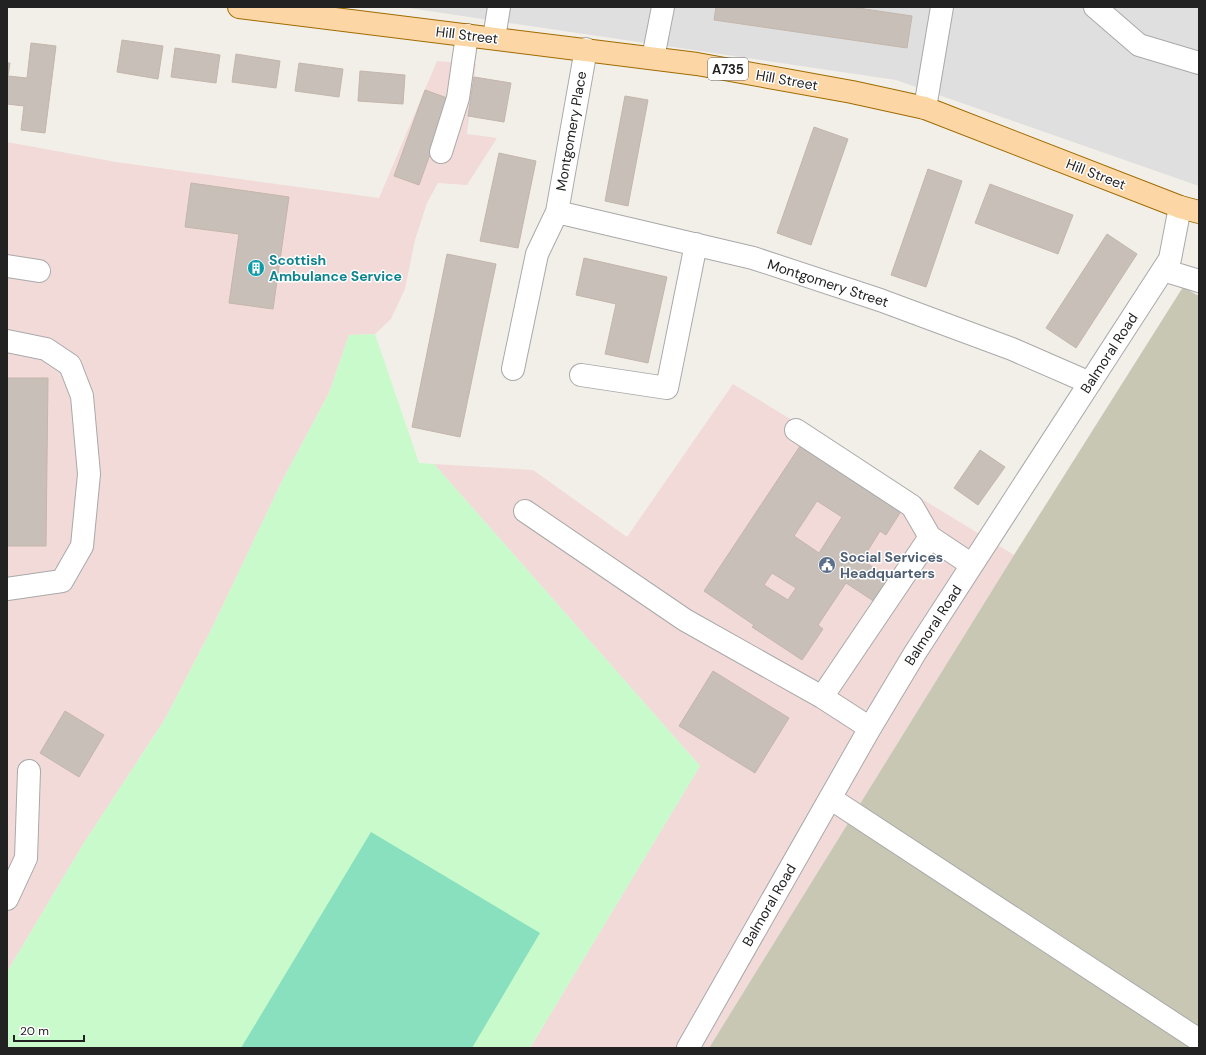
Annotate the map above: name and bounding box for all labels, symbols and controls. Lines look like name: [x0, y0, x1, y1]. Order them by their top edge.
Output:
street label: Hill Street: [435, 22, 499, 48]
road number: A735: [708, 58, 748, 80]
street label: Hill Street: [755, 66, 819, 94]
street label: Montgomery Place: [552, 70, 590, 192]
street label: Hill Street: [1064, 154, 1128, 194]
place label: Scottish Ambulance Service: [269, 251, 402, 285]
street label: Montgomery Street: [765, 255, 891, 311]
building icon: Scottish Ambulance Service: [246, 258, 266, 278]
street label: Balmoral Road: [1076, 309, 1142, 397]
place label: Social Services Headquarters: [840, 548, 943, 582]
public building icon: Social Services Headquarters: [817, 555, 837, 575]
street label: Balmoral Road: [900, 581, 966, 669]
street label: Balmoral Road: [738, 861, 800, 949]
scale bar: [14, 1017, 84, 1043]
text: 20 m: [20, 1023, 49, 1039]

